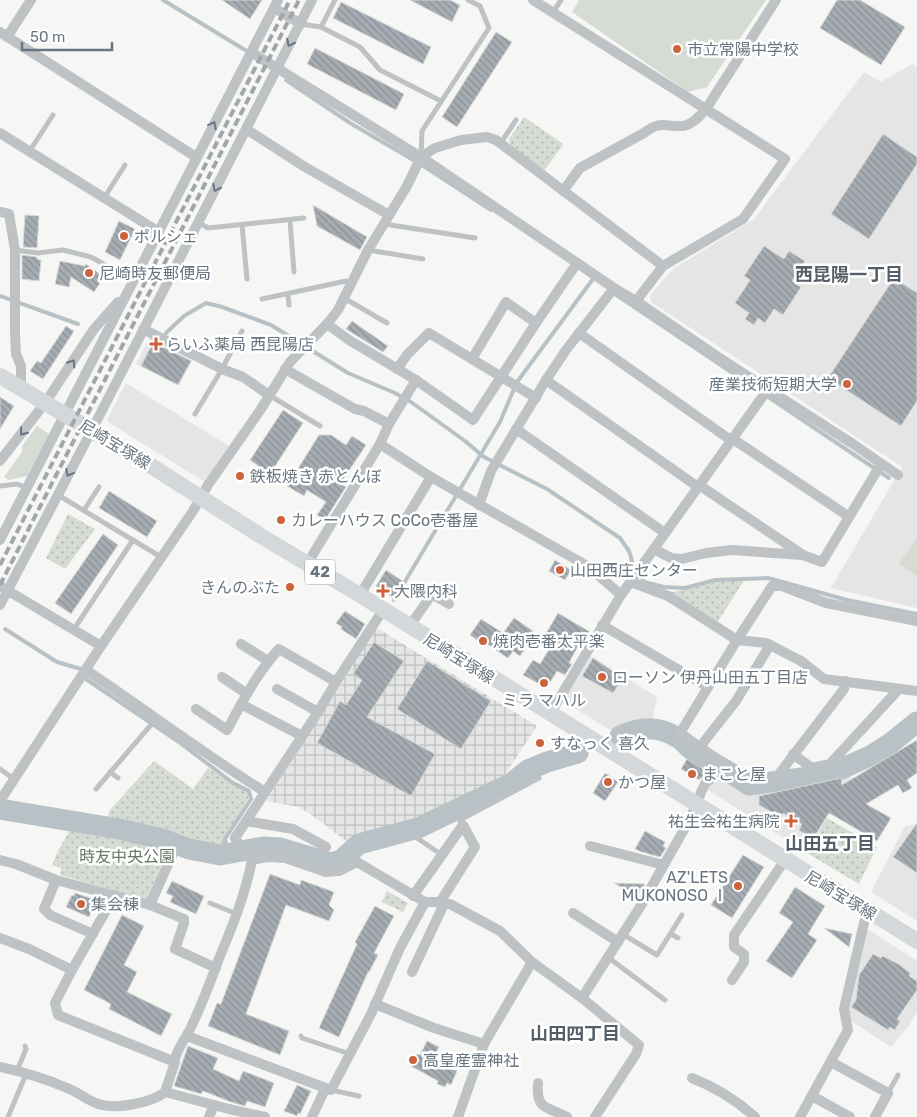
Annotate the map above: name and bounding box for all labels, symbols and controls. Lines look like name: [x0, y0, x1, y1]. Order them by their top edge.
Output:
scale bar: [22, 20, 112, 52]
text: 50 m: [30, 28, 65, 46]
one-way arrow: [286, 38, 296, 47]
place label: 市立常陽中学校: [687, 40, 799, 59]
marker: 市立常陽中学校: [671, 43, 683, 55]
one-way arrow: [207, 121, 217, 130]
one-way arrow: [212, 183, 222, 192]
place label: ポルシェ: [134, 227, 198, 246]
marker: ポルシェ: [118, 230, 130, 242]
place label: 尼崎時友郵便局: [99, 264, 211, 283]
district label: 西昆陽一丁目: [795, 264, 903, 286]
marker: 尼崎時友郵便局: [83, 267, 95, 279]
place label: らいふ薬局 西昆陽店: [166, 335, 314, 354]
marker: らいふ薬局 西昆陽店: [150, 338, 162, 350]
one-way arrow: [66, 359, 75, 368]
place label: 産業技術短期大学: [709, 375, 837, 394]
marker: 産業技術短期大学: [841, 378, 853, 390]
street label: 尼崎宝塚線: [76, 416, 154, 473]
one-way arrow: [20, 426, 28, 435]
one-way arrow: [65, 467, 75, 476]
place label: 鉄板焼き 赤とんぼ: [250, 467, 382, 486]
marker: 鉄板焼き 赤とんぼ: [234, 470, 246, 482]
place label: カレーハウス CoCo壱番屋: [291, 511, 478, 530]
marker: カレーハウス CoCo壱番屋: [275, 514, 287, 526]
road number: 42: [305, 560, 335, 584]
place label: 山田西庄センター: [570, 561, 698, 580]
marker: 山田西庄センター: [554, 564, 566, 576]
place label: きんのぶた: [200, 578, 280, 597]
marker: きんのぶた: [284, 581, 296, 593]
place label: 大隈内科: [394, 582, 458, 601]
marker: 大隈内科: [376, 584, 390, 598]
street label: 尼崎宝塚線: [420, 629, 498, 688]
place label: 焼肉壱番太平楽: [493, 632, 605, 651]
marker: 焼肉壱番太平楽: [477, 635, 489, 647]
place label: ローソン 伊丹山田五丁目店: [612, 668, 808, 687]
marker: ローソン 伊丹山田五丁目店: [596, 671, 608, 683]
marker: ミラ マハル: [538, 677, 550, 689]
place label: ミラ マハル: [502, 691, 586, 710]
place label: すなっく 喜久: [550, 734, 650, 753]
marker: すなっく 喜久: [534, 737, 546, 749]
place label: まこと屋: [702, 765, 766, 784]
marker: まこと屋: [686, 768, 698, 780]
place label: かつ屋: [618, 773, 666, 792]
marker: かつ屋: [602, 776, 614, 788]
place label: 祐生会祐生病院: [668, 812, 780, 831]
marker: 祐生会祐生病院: [784, 814, 798, 828]
district label: 山田五丁目: [785, 833, 875, 855]
park label: 時友中央公園: [79, 847, 175, 866]
street label: 尼崎宝塚線: [802, 867, 880, 924]
place label: AZ'LETS MUKONOSO Ⅰ: [622, 868, 728, 905]
marker: AZ'LETS MUKONOSO Ⅰ: [732, 880, 744, 892]
place label: 集会棟: [91, 895, 139, 914]
marker: 集会棟: [75, 898, 87, 910]
district label: 山田四丁目: [530, 1023, 620, 1045]
place label: 高皇産霊神社: [423, 1051, 519, 1070]
marker: 高皇産霊神社: [407, 1054, 419, 1066]

